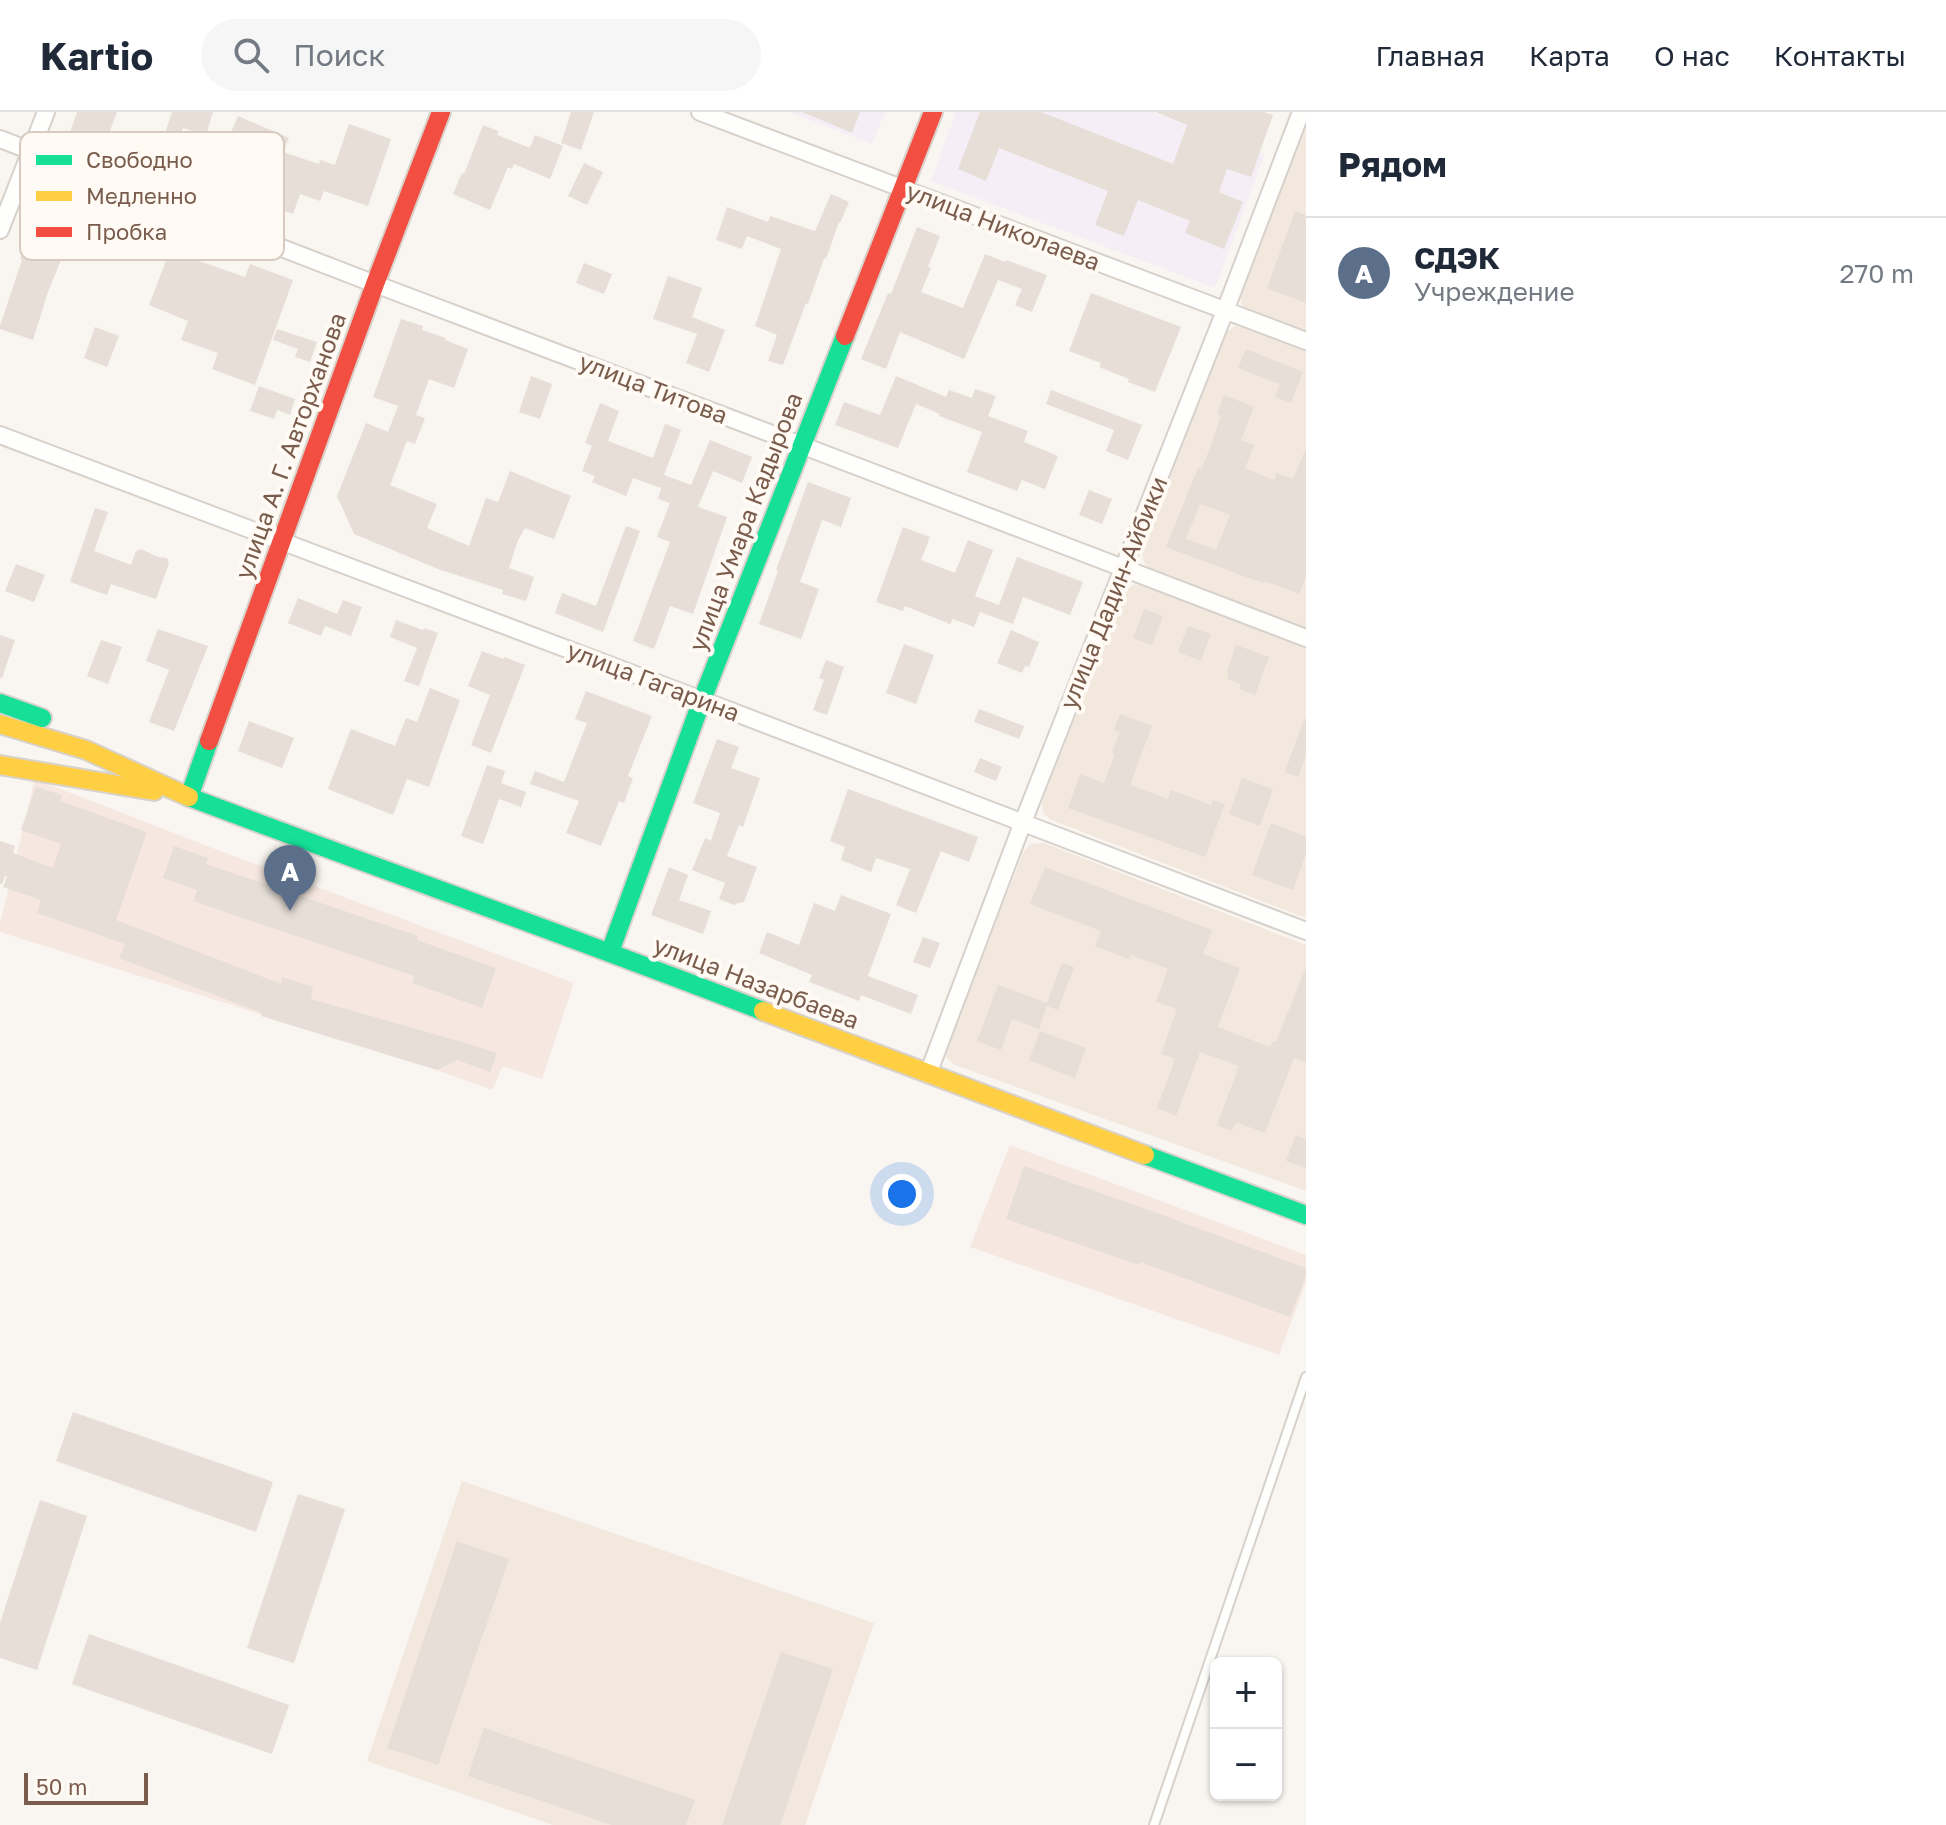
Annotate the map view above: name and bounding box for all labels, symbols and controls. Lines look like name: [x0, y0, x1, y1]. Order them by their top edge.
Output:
search box: [201, 19, 761, 91]
text: Kartio: [40, 33, 153, 78]
icon: search: [229, 33, 273, 77]
text: Поиск: [293, 37, 386, 73]
text: Главная: [1375, 39, 1485, 72]
text: Карта: [1529, 39, 1610, 72]
text: О нас: [1654, 39, 1730, 72]
text: Контакты: [1774, 39, 1906, 72]
legend: [20, 132, 284, 260]
text: Рядом: [1338, 144, 1447, 184]
text: Свободно: [86, 146, 193, 173]
street label: улица Николаева: [902, 175, 1105, 276]
text: Медленно: [86, 182, 197, 209]
text: Пробка: [86, 218, 167, 245]
text: СДЭК: [1414, 240, 1500, 276]
text: A: [1355, 258, 1373, 289]
text: 270 m: [1840, 258, 1914, 289]
text: Учреждение: [1414, 276, 1575, 307]
street label: улица А. Г. Авторханова: [228, 308, 351, 583]
street label: улица Титова: [575, 346, 732, 429]
street label: улица Умара Кадырова: [682, 388, 807, 655]
street label: улица Дадин-Айбики: [1053, 472, 1173, 713]
street label: улица Гагарина: [563, 634, 744, 727]
pin: A: [264, 845, 316, 911]
street label: улица Назарбаева: [650, 929, 863, 1034]
your location: [882, 1174, 922, 1214]
map controls: [1210, 1657, 1282, 1801]
button: +: [1210, 1657, 1282, 1729]
button: −: [1210, 1729, 1282, 1801]
scale bar: [24, 1769, 148, 1805]
text: 50 m: [36, 1773, 87, 1800]

